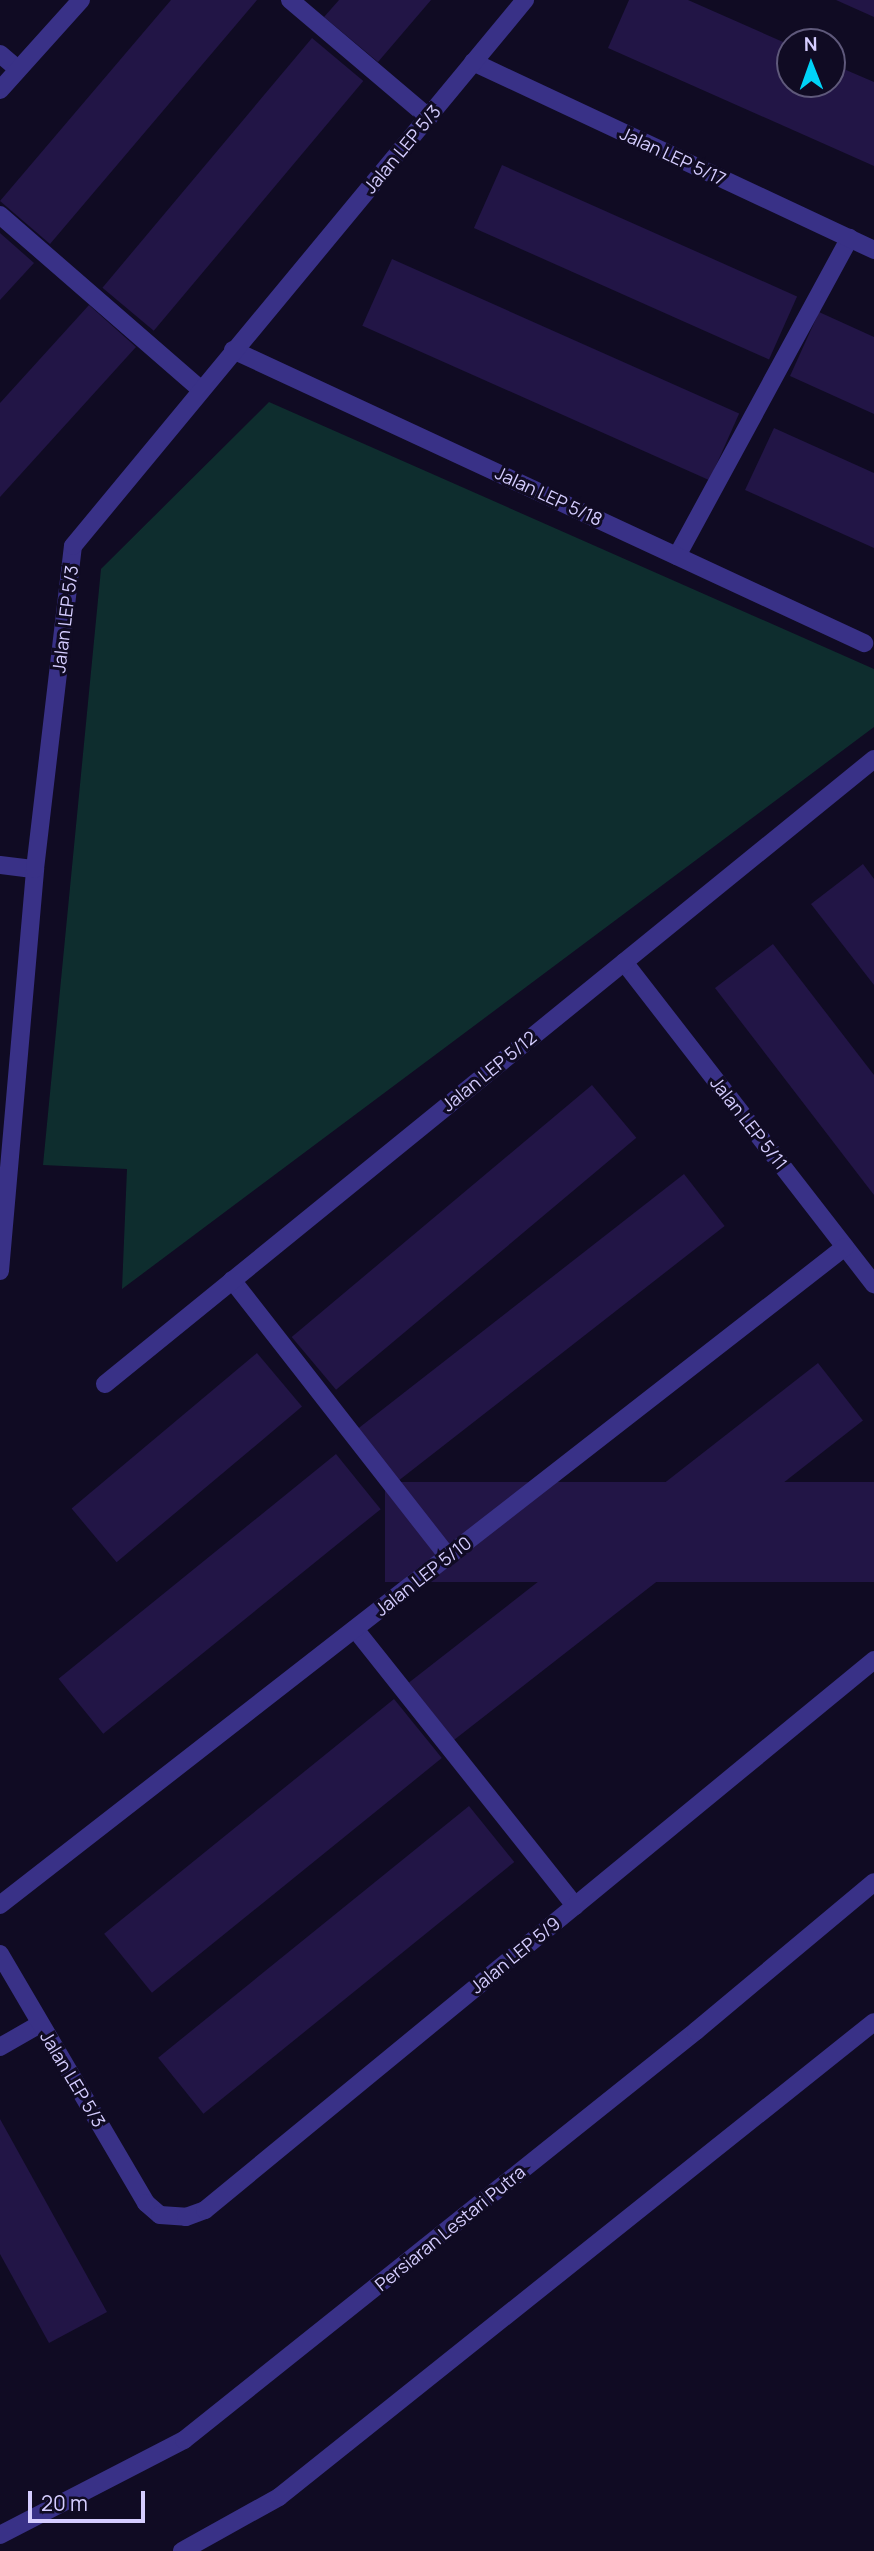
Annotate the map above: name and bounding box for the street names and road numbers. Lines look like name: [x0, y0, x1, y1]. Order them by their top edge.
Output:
street label: Jalan LEP 5/3: [359, 101, 445, 197]
street label: Jalan LEP 5/17: [617, 122, 729, 190]
street label: Jalan LEP 5/18: [492, 462, 606, 530]
street label: Jalan LEP 5/3: [48, 564, 82, 674]
street label: Jalan LEP 5/12: [437, 1026, 541, 1116]
street label: Jalan LEP 5/11: [706, 1072, 792, 1174]
street label: Jalan LEP 5/10: [371, 1532, 475, 1620]
street label: Jalan LEP 5/9: [466, 1912, 564, 1998]
street label: Jalan LEP 5/3: [36, 2027, 110, 2131]
street label: Persiaran Lestari Putra: [371, 2161, 529, 2295]

